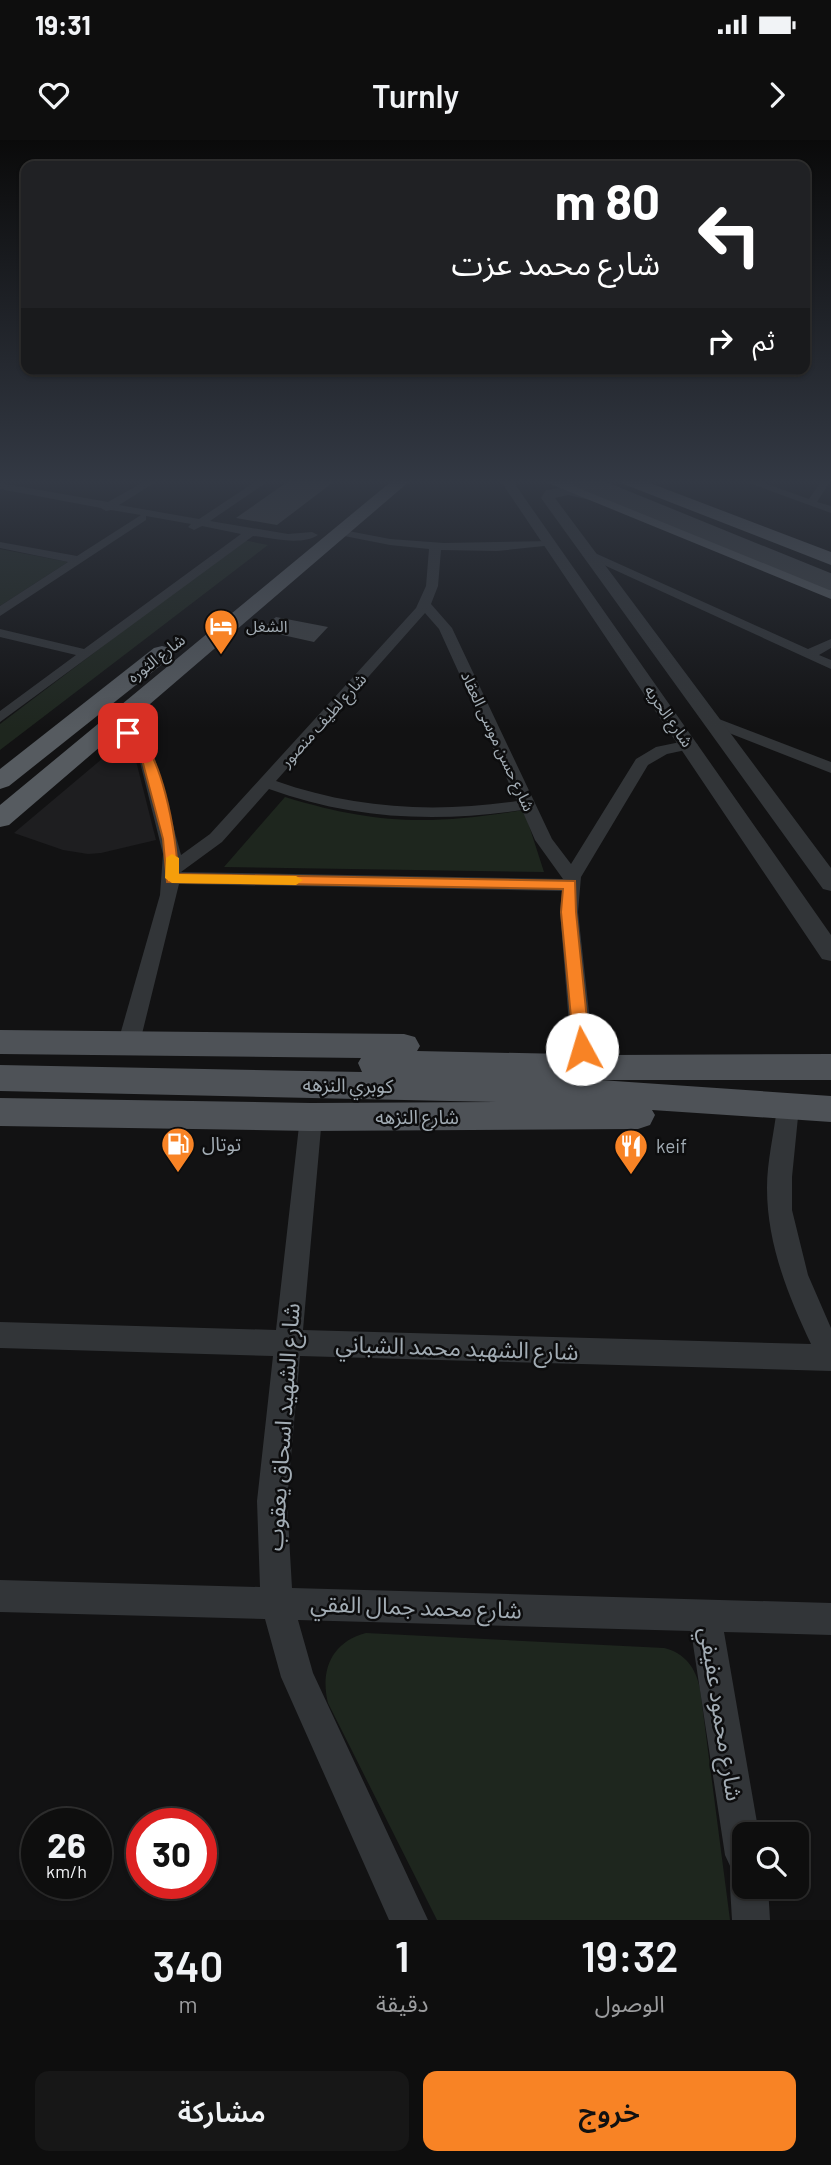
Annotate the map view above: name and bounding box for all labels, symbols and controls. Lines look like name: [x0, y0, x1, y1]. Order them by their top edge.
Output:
text: 19:31: [35, 9, 91, 40]
icon: heart: [35, 76, 73, 114]
text: Turnly: [372, 76, 459, 114]
icon: forward: [758, 76, 796, 114]
text: 80 m: [555, 171, 660, 230]
icon: left: [684, 189, 775, 280]
text: شارع محمد عزت: [452, 243, 660, 281]
icon: right: [701, 322, 739, 360]
text: ثم: [753, 324, 775, 355]
hotel icon: الشغل: [202, 607, 240, 656]
place label: الشغل: [246, 616, 288, 636]
street label: شارع الثوره: [123, 629, 191, 689]
street label: شارع حسن موسى العقاد: [454, 668, 539, 816]
street label: شارع لطيف منصور: [275, 669, 373, 774]
street label: شارع الحريه: [638, 681, 698, 753]
pin: [98, 703, 158, 763]
icon: arrive: [109, 714, 147, 752]
position arrow: [545, 1012, 619, 1086]
street label: كوبري النزهه: [302, 1072, 395, 1101]
street label: شارع النزهه: [375, 1105, 459, 1131]
fuel station icon: توتال: [159, 1125, 197, 1174]
restaurant icon: keif: [612, 1127, 650, 1176]
place label: توتال: [202, 1132, 241, 1156]
place label: keif: [656, 1134, 687, 1157]
street label: شارع الشهيد اسحاق يعقوب: [259, 1302, 309, 1552]
street label: شارع الشهيد محمد الشباني: [335, 1329, 579, 1370]
street label: شارع محمد جمال الفقي: [310, 1588, 522, 1628]
street label: شارع محمود عفيفي: [690, 1625, 750, 1803]
speed limit sign: 30: [126, 1808, 217, 1899]
map controls: [732, 1822, 809, 1899]
button: search: [732, 1822, 809, 1899]
text: 26: [47, 1823, 86, 1865]
text: km/h: [46, 1860, 87, 1882]
text: 1: [395, 1930, 410, 1980]
text: 19:32: [581, 1930, 678, 1980]
text: 340: [153, 1940, 223, 1990]
text: دقيقة: [376, 1989, 428, 2017]
text: الوصول: [595, 1989, 665, 2017]
text: m: [179, 1990, 198, 2018]
button: مشاركة: [35, 2071, 409, 2151]
button: خروج: [423, 2071, 796, 2151]

